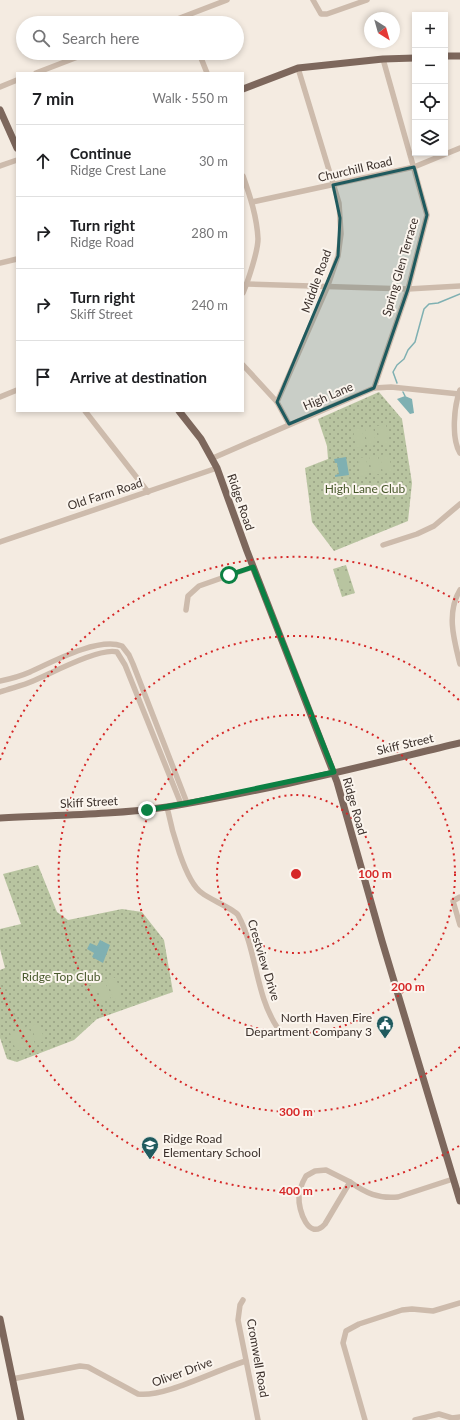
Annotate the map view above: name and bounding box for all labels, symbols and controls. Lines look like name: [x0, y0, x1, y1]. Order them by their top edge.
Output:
north arrow: [364, 12, 400, 48]
map controls: [412, 12, 448, 156]
button: +: [412, 12, 448, 48]
search box: [16, 16, 244, 60]
icon: search: [30, 27, 52, 49]
text: Search here: [62, 29, 139, 47]
button: −: [412, 48, 448, 84]
button: locate: [412, 84, 448, 120]
text: 7 min: [32, 88, 74, 109]
text: Walk · 550 m: [152, 90, 228, 106]
button: layers: [412, 120, 448, 156]
text: Continue: [70, 144, 131, 162]
icon: ahead: [32, 150, 54, 172]
text: 30 m: [199, 153, 228, 169]
street label: Churchill Road: [316, 153, 394, 185]
text: Ridge Crest Lane: [70, 162, 166, 178]
text: Turn right: [70, 216, 135, 234]
street label: Spring Glen Terrace: [379, 216, 421, 318]
icon: right: [32, 222, 54, 244]
text: 280 m: [191, 225, 228, 241]
text: Ridge Road: [70, 234, 134, 250]
street label: Middle Road: [298, 247, 334, 315]
text: Turn right: [70, 288, 135, 306]
icon: right: [32, 294, 54, 316]
text: 240 m: [191, 297, 228, 313]
text: Skiff Street: [70, 306, 133, 322]
icon: arrive: [32, 366, 54, 388]
text: Arrive at destination: [70, 368, 207, 386]
street label: High Lane: [301, 379, 355, 413]
street label: Ridge Road: [224, 472, 258, 532]
street label: Old Farm Road: [66, 475, 144, 513]
park label: High Lane Club: [325, 481, 406, 496]
route start: [220, 566, 238, 584]
street label: Skiff Street: [375, 730, 436, 758]
street label: Ridge Road: [340, 775, 370, 837]
street label: Skiff Street: [60, 793, 119, 811]
route end: [138, 801, 156, 819]
text: 100 m: [358, 866, 392, 881]
centre of rings: [289, 867, 303, 881]
street label: Crestview Drive: [245, 918, 283, 1002]
park label: Ridge Top Club: [22, 969, 101, 984]
text: 200 m: [391, 979, 425, 994]
place label: North Haven Fire Department Company 3: [245, 1010, 372, 1039]
public building icon: North Haven Fire Department Company 3: [375, 1014, 395, 1039]
text: 300 m: [279, 1104, 313, 1119]
place label: Ridge Road Elementary School: [163, 1131, 261, 1160]
school or university icon: Ridge Road Elementary School: [140, 1135, 160, 1160]
text: 400 m: [279, 1183, 313, 1198]
street label: Cromwell Road: [244, 1317, 272, 1399]
street label: Oliver Drive: [150, 1354, 214, 1390]

